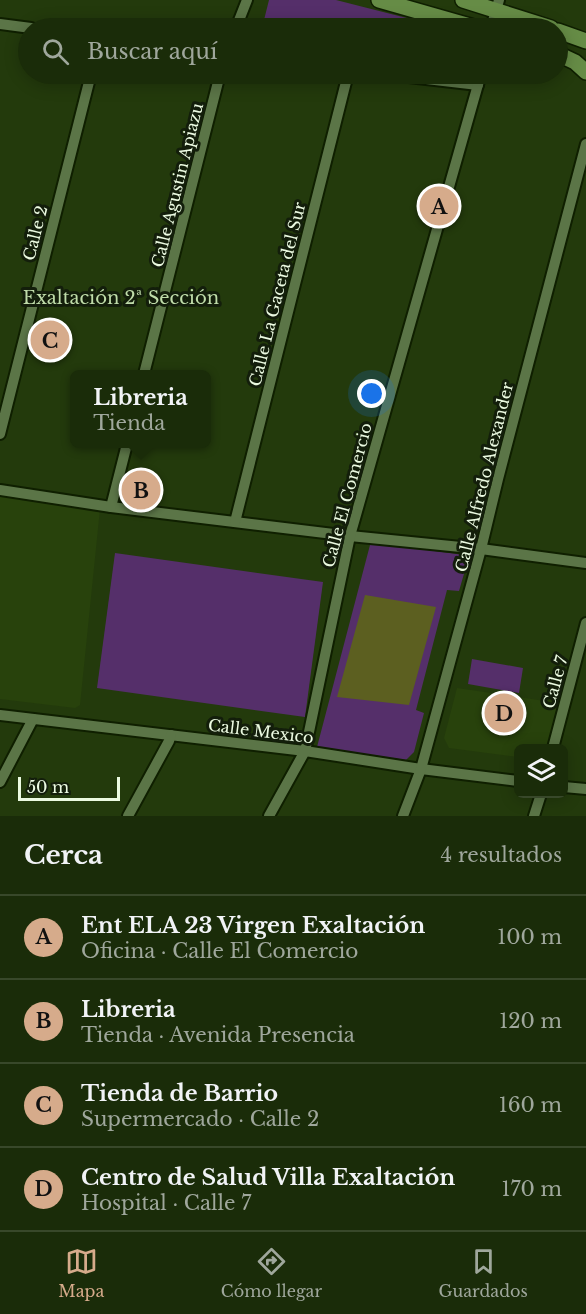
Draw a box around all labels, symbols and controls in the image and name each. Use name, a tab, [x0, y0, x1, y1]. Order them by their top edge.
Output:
search box	[18, 18, 568, 84]
icon: search	[39, 35, 72, 68]
text: Buscar aquí	[87, 38, 218, 65]
street label: Calle Agustin Apiazu	[147, 100, 207, 269]
pin: A	[420, 184, 458, 228]
street label: Calle La Gaceta del Sur	[244, 200, 310, 388]
street label: Calle 2	[19, 204, 51, 262]
district label: Exaltación 2ª Sección	[23, 287, 219, 309]
pin: C	[31, 318, 70, 362]
popup	[70, 370, 211, 448]
your location	[357, 379, 386, 408]
street label: Calle Alfredo Alexander	[451, 380, 517, 574]
text: Libreria	[93, 384, 188, 411]
text: Tienda	[93, 411, 165, 435]
street label: Calle El Comercio	[318, 421, 376, 569]
pin: B	[122, 468, 160, 512]
street label: Calle 7	[538, 652, 572, 711]
pin: D	[484, 690, 524, 736]
street label: Calle Mexico	[207, 715, 315, 747]
map controls	[514, 744, 568, 798]
button: layers	[514, 744, 568, 798]
scale bar	[18, 774, 120, 802]
text: 50 m	[27, 777, 69, 797]
text: Cerca	[24, 839, 103, 871]
text: 4 resultados	[441, 843, 562, 867]
text: Ent ELA 23 Virgen Exaltación	[81, 912, 425, 939]
text: A	[35, 925, 52, 949]
text: 100 m	[497, 925, 562, 949]
text: Oficina · Calle El Comercio	[81, 939, 358, 963]
text: Libreria	[81, 996, 176, 1023]
text: B	[36, 1009, 51, 1033]
text: 120 m	[499, 1009, 562, 1033]
text: Tienda · Avenida Presencia	[81, 1023, 355, 1047]
text: Tienda de Barrio	[81, 1080, 278, 1107]
text: C	[35, 1093, 52, 1117]
text: 160 m	[499, 1093, 562, 1117]
text: Supermercado · Calle 2	[81, 1107, 319, 1131]
text: Centro de Salud Villa Exaltación	[81, 1164, 455, 1191]
text: D	[34, 1177, 53, 1201]
text: 170 m	[502, 1177, 562, 1201]
text: Hospital · Calle 7	[81, 1191, 251, 1215]
tab: Mapa	[58, 1245, 104, 1301]
tab: Cómo llegar	[221, 1245, 322, 1301]
tab: Guardados	[439, 1245, 528, 1301]

